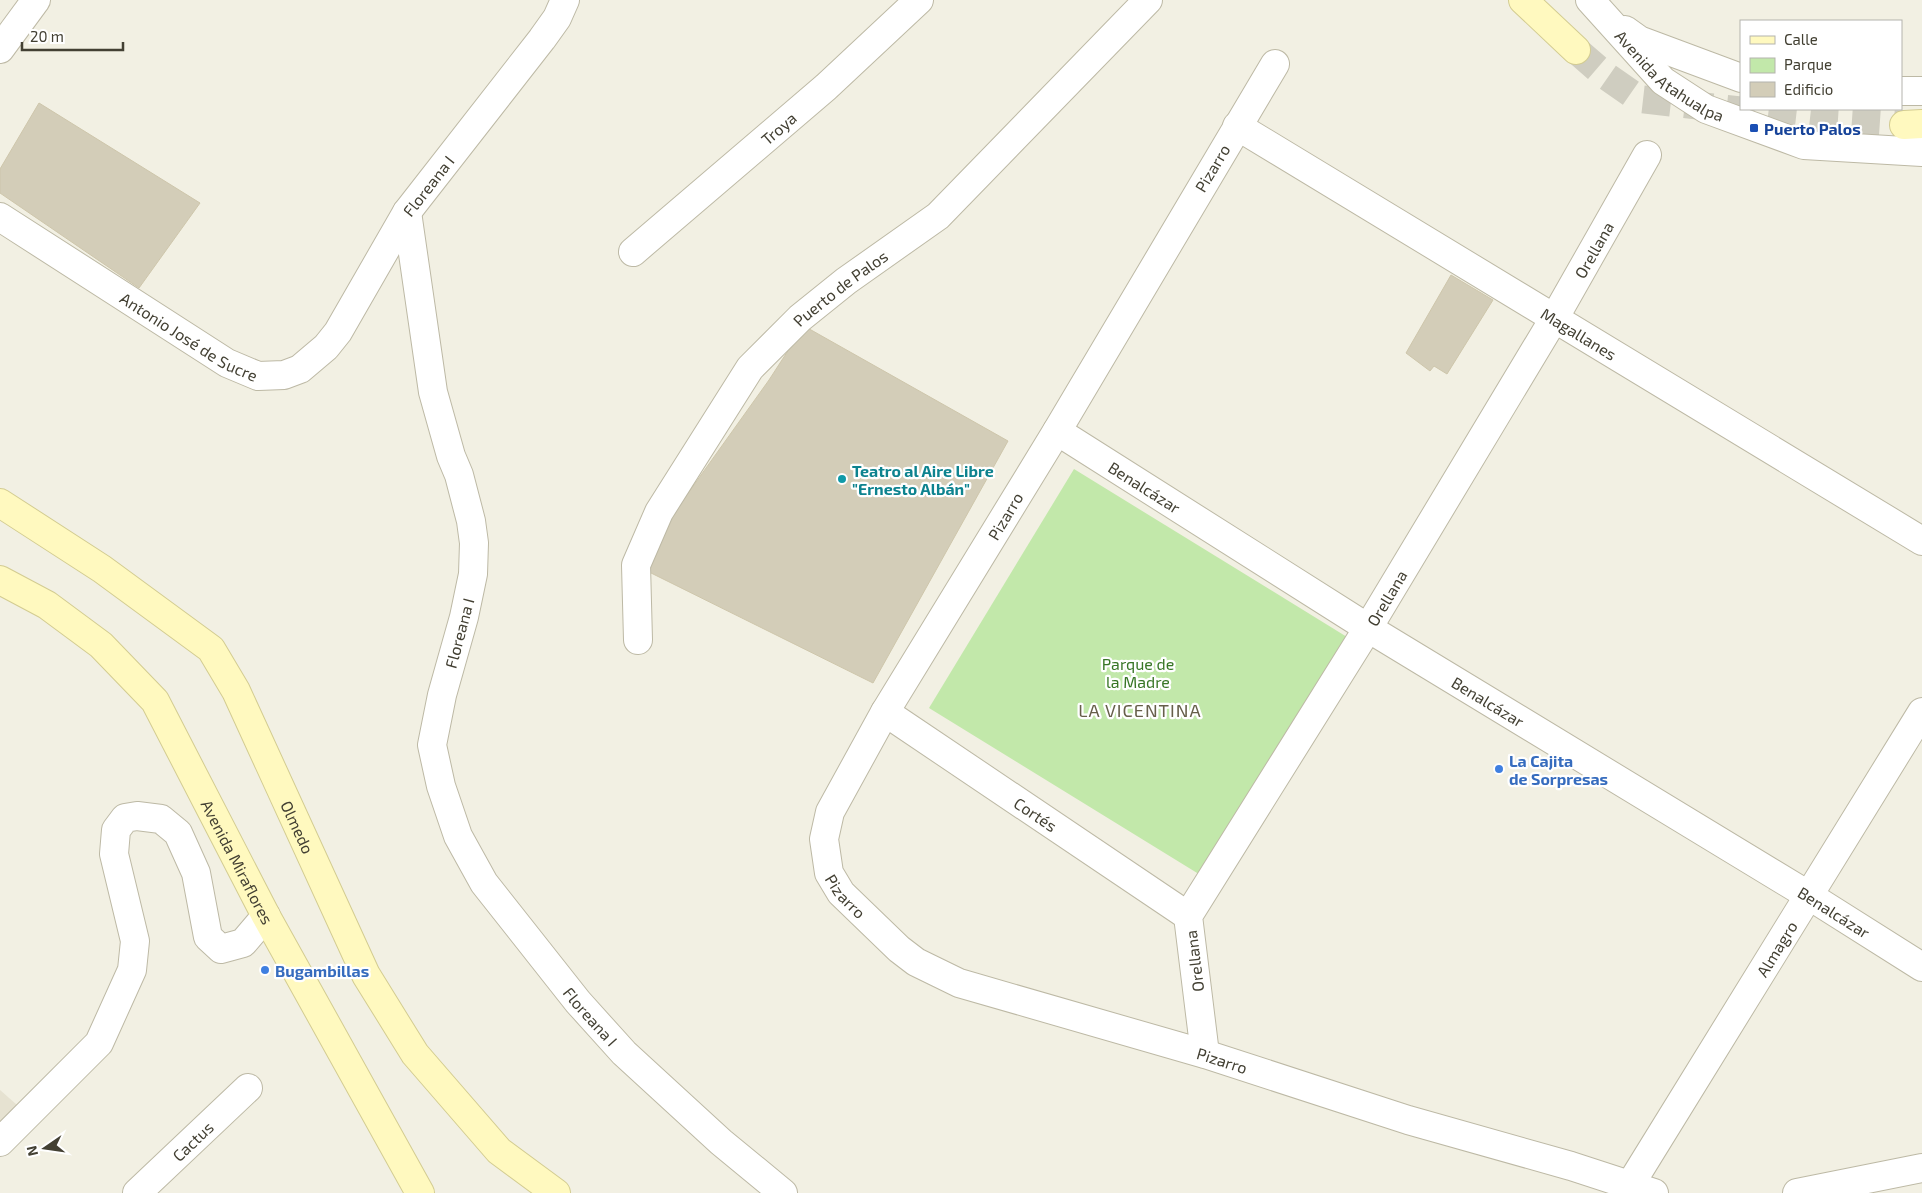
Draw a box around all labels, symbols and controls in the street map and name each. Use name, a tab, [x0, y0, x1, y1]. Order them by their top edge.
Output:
scale bar	[22, 20, 124, 52]
legend	[1740, 20, 1902, 110]
street label: Avenida Atahualpa	[1612, 26, 1727, 124]
text: 20 m	[30, 27, 64, 45]
text: Calle	[1784, 30, 1818, 48]
text: Parque	[1784, 55, 1832, 73]
text: Edificio	[1784, 80, 1833, 98]
street label: Troya	[757, 108, 800, 148]
place label: Puerto Palos	[1764, 119, 1861, 138]
marker: Puerto Palos	[1748, 122, 1760, 134]
street label: Pizarro	[1190, 141, 1234, 195]
street label: Floreana I	[398, 151, 457, 220]
street label: Orellana	[1570, 218, 1617, 281]
street label: Puerto de Palos	[788, 246, 891, 330]
street label: Antonio José de Sucre	[117, 288, 261, 384]
street label: Magallanes	[1538, 303, 1620, 363]
street label: Benalcázar	[1105, 457, 1185, 517]
place label: Teatro al Aire Libre "Ernesto Albán"	[852, 461, 994, 498]
marker: Teatro al Aire Libre "Ernesto Albán"	[836, 473, 848, 485]
street label: Pizarro	[983, 489, 1027, 543]
street label: Orellana	[1362, 566, 1410, 629]
street label: Floreana I	[441, 596, 477, 670]
park label: Parque de la Madre	[1102, 654, 1174, 691]
street label: Benalcázar	[1449, 672, 1529, 731]
district label: LA VICENTINA	[1078, 699, 1202, 721]
place label: La Cajita de Sorpresas	[1509, 751, 1608, 788]
marker: La Cajita de Sorpresas	[1493, 763, 1505, 775]
street label: Cortés	[1011, 793, 1061, 835]
street label: Avenida Miraflores	[198, 796, 278, 927]
street label: Olmedo	[278, 797, 319, 856]
street label: Pizarro	[822, 870, 870, 922]
street label: Benalcázar	[1795, 882, 1874, 942]
street label: Almagro	[1752, 917, 1800, 980]
street label: Orellana	[1181, 929, 1207, 993]
place label: Bugambillas	[275, 961, 369, 980]
marker: Bugambillas	[259, 964, 271, 976]
street label: Floreana I	[560, 983, 622, 1049]
street label: Pizarro	[1195, 1043, 1250, 1077]
street label: Cactus	[168, 1117, 217, 1165]
north arrow	[20, 1123, 70, 1173]
text: N	[22, 1144, 41, 1158]

